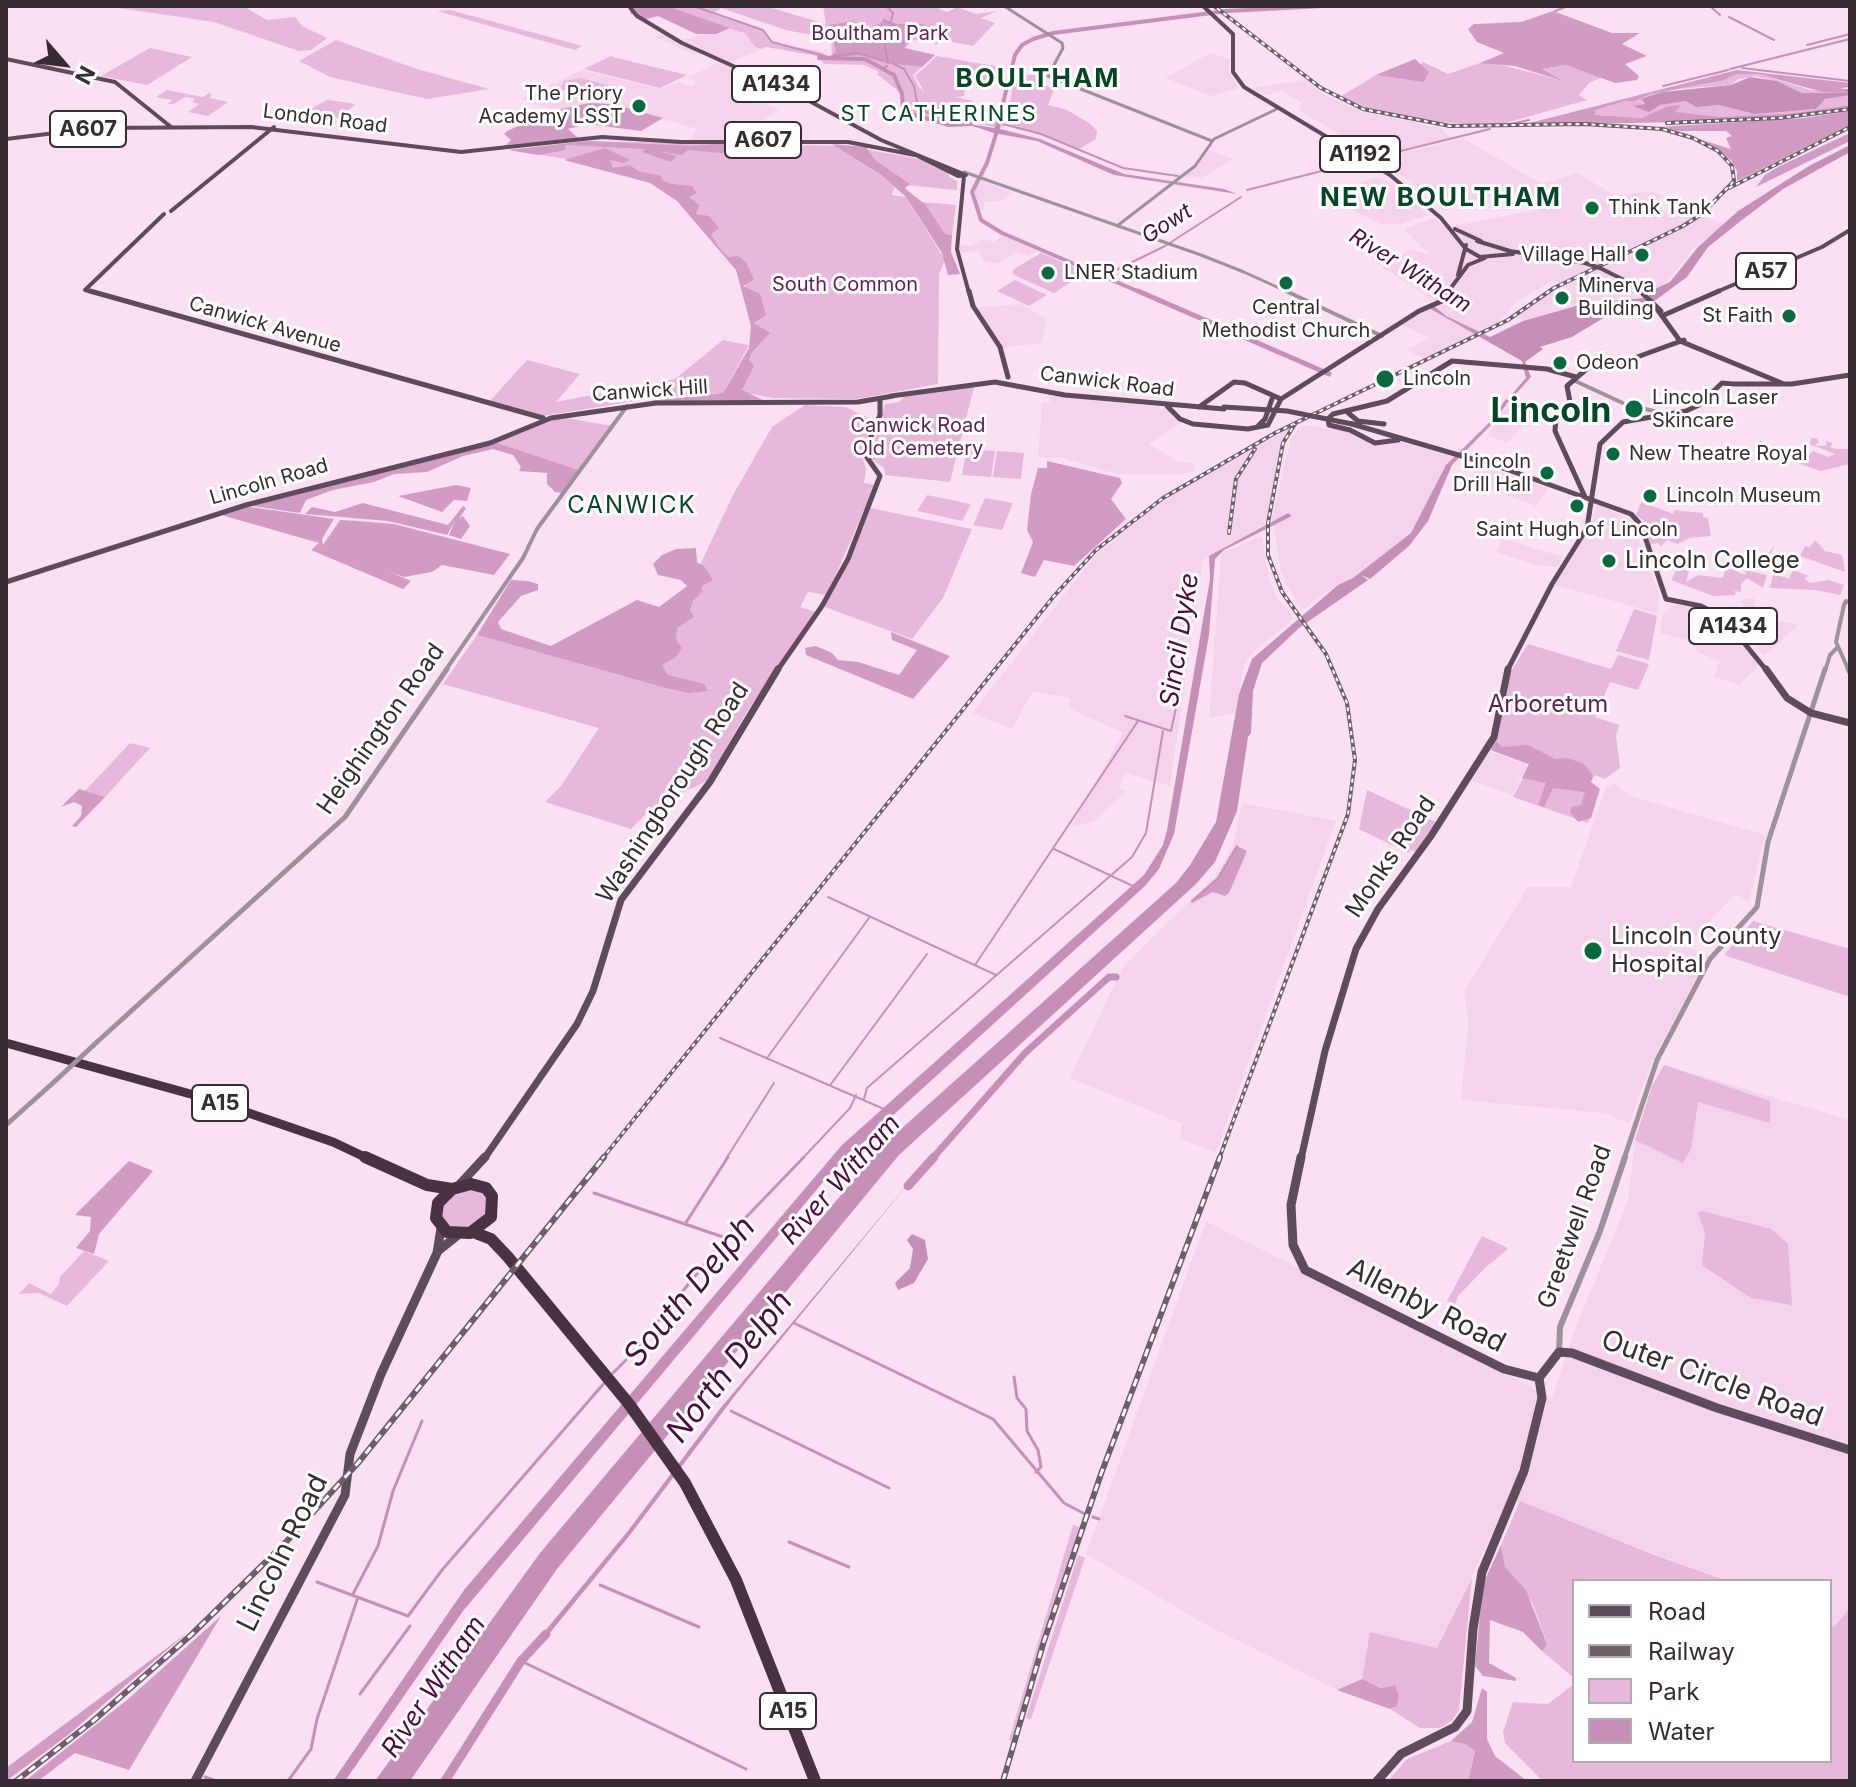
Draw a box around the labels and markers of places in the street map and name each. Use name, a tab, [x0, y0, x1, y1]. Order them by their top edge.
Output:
place label: The Priory Academy LSST	[478, 82, 623, 129]
marker: The Priory Academy LSST	[630, 97, 648, 115]
place label: Think Tank	[1608, 196, 1711, 220]
marker: Think Tank	[1583, 199, 1601, 217]
place label: Village Hall	[1521, 243, 1626, 267]
marker: Village Hall	[1633, 246, 1651, 264]
place label: LNER Stadium	[1064, 261, 1198, 285]
marker: LNER Stadium	[1039, 264, 1057, 282]
marker: Central Methodist Church	[1277, 274, 1295, 292]
place label: Minerva Building	[1578, 274, 1655, 321]
marker: Minerva Building	[1553, 289, 1571, 307]
place label: Central Methodist Church	[1202, 296, 1370, 343]
place label: St Faith	[1702, 304, 1773, 328]
marker: St Faith	[1780, 307, 1798, 325]
place label: Odeon	[1576, 351, 1639, 375]
marker: Odeon	[1551, 354, 1569, 372]
place label: Lincoln	[1403, 367, 1471, 391]
marker: Lincoln	[1374, 368, 1396, 390]
place label: Lincoln Laser Skincare	[1652, 386, 1778, 433]
marker: Lincoln Laser Skincare	[1623, 398, 1645, 420]
place label: New Theatre Royal	[1629, 442, 1808, 466]
marker: New Theatre Royal	[1604, 445, 1622, 463]
place label: Lincoln Drill Hall	[1453, 450, 1531, 497]
marker: Lincoln Drill Hall	[1538, 464, 1556, 482]
place label: Lincoln Museum	[1666, 484, 1821, 508]
marker: Lincoln Museum	[1641, 487, 1659, 505]
marker: Saint Hugh of Lincoln	[1568, 497, 1586, 515]
place label: Saint Hugh of Lincoln	[1476, 518, 1678, 542]
place label: Lincoln College	[1625, 547, 1800, 575]
marker: Lincoln College	[1600, 552, 1618, 570]
place label: Lincoln County Hospital	[1611, 923, 1782, 979]
marker: Lincoln County Hospital	[1582, 940, 1604, 962]

